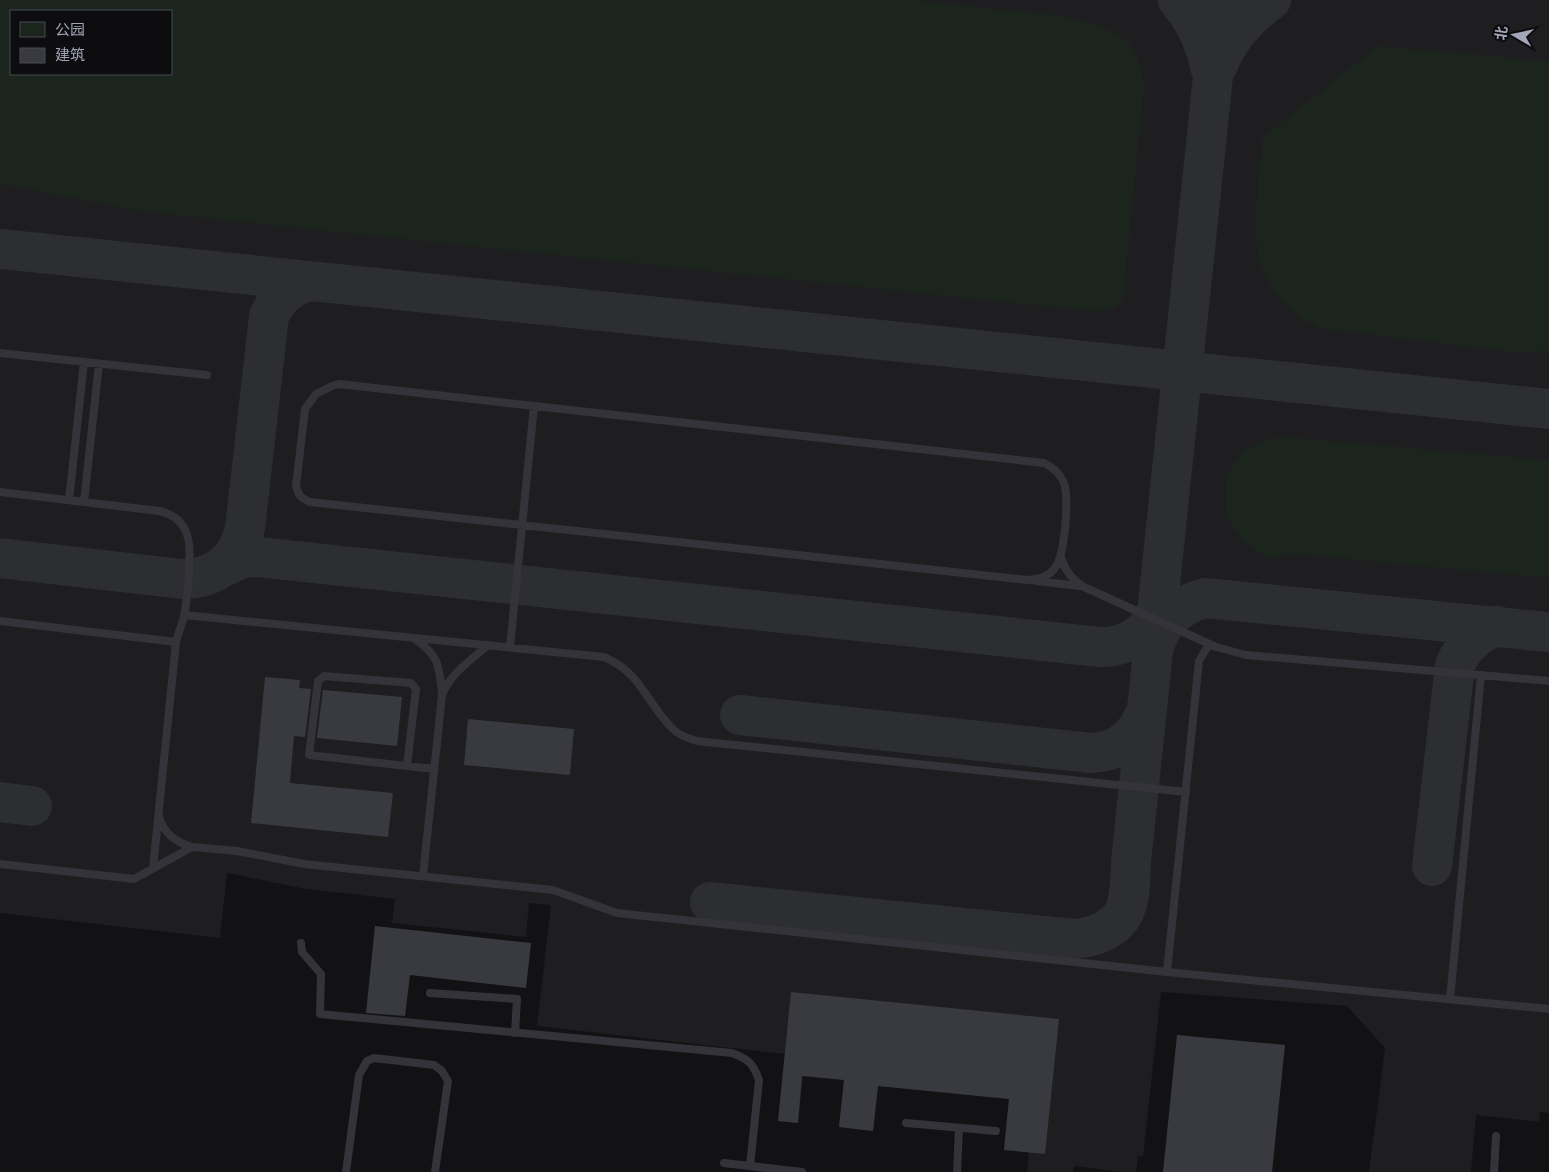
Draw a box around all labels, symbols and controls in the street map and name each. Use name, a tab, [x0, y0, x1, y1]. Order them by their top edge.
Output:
legend	[10, 10, 172, 75]
north arrow	[1489, 10, 1539, 60]
text: 公园	[55, 20, 85, 38]
text: 北	[1491, 25, 1510, 41]
text: 建筑	[55, 45, 85, 63]

